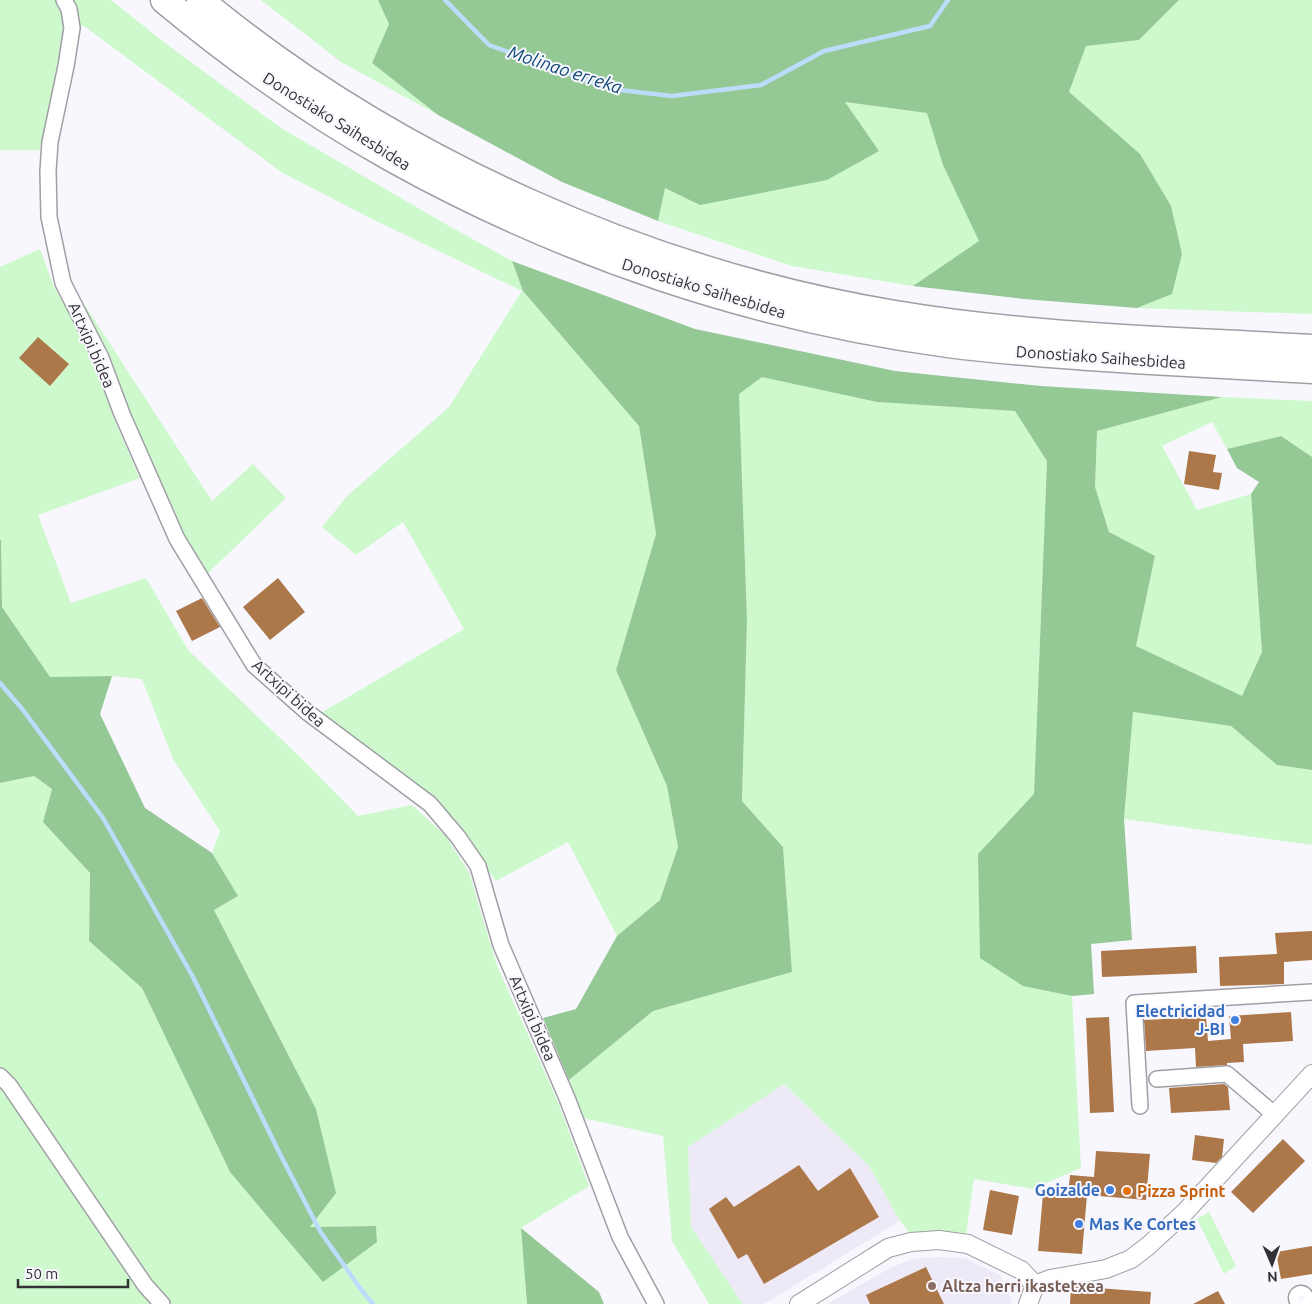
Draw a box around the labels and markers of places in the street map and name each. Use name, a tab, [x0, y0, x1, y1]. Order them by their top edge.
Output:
place label: Electricidad J-BI	[1135, 1002, 1225, 1038]
marker: Electricidad J-BI	[1229, 1014, 1241, 1026]
place label: Goizalde	[1035, 1181, 1100, 1199]
place label: Pizza Sprint	[1137, 1182, 1226, 1200]
marker: Goizalde	[1104, 1184, 1116, 1196]
marker: Pizza Sprint	[1121, 1185, 1133, 1197]
place label: Mas Ke Cortes	[1089, 1215, 1196, 1233]
marker: Mas Ke Cortes	[1073, 1218, 1085, 1230]
place label: Altza herri ikastetxea	[942, 1277, 1104, 1295]
marker: Altza herri ikastetxea	[926, 1280, 938, 1292]

